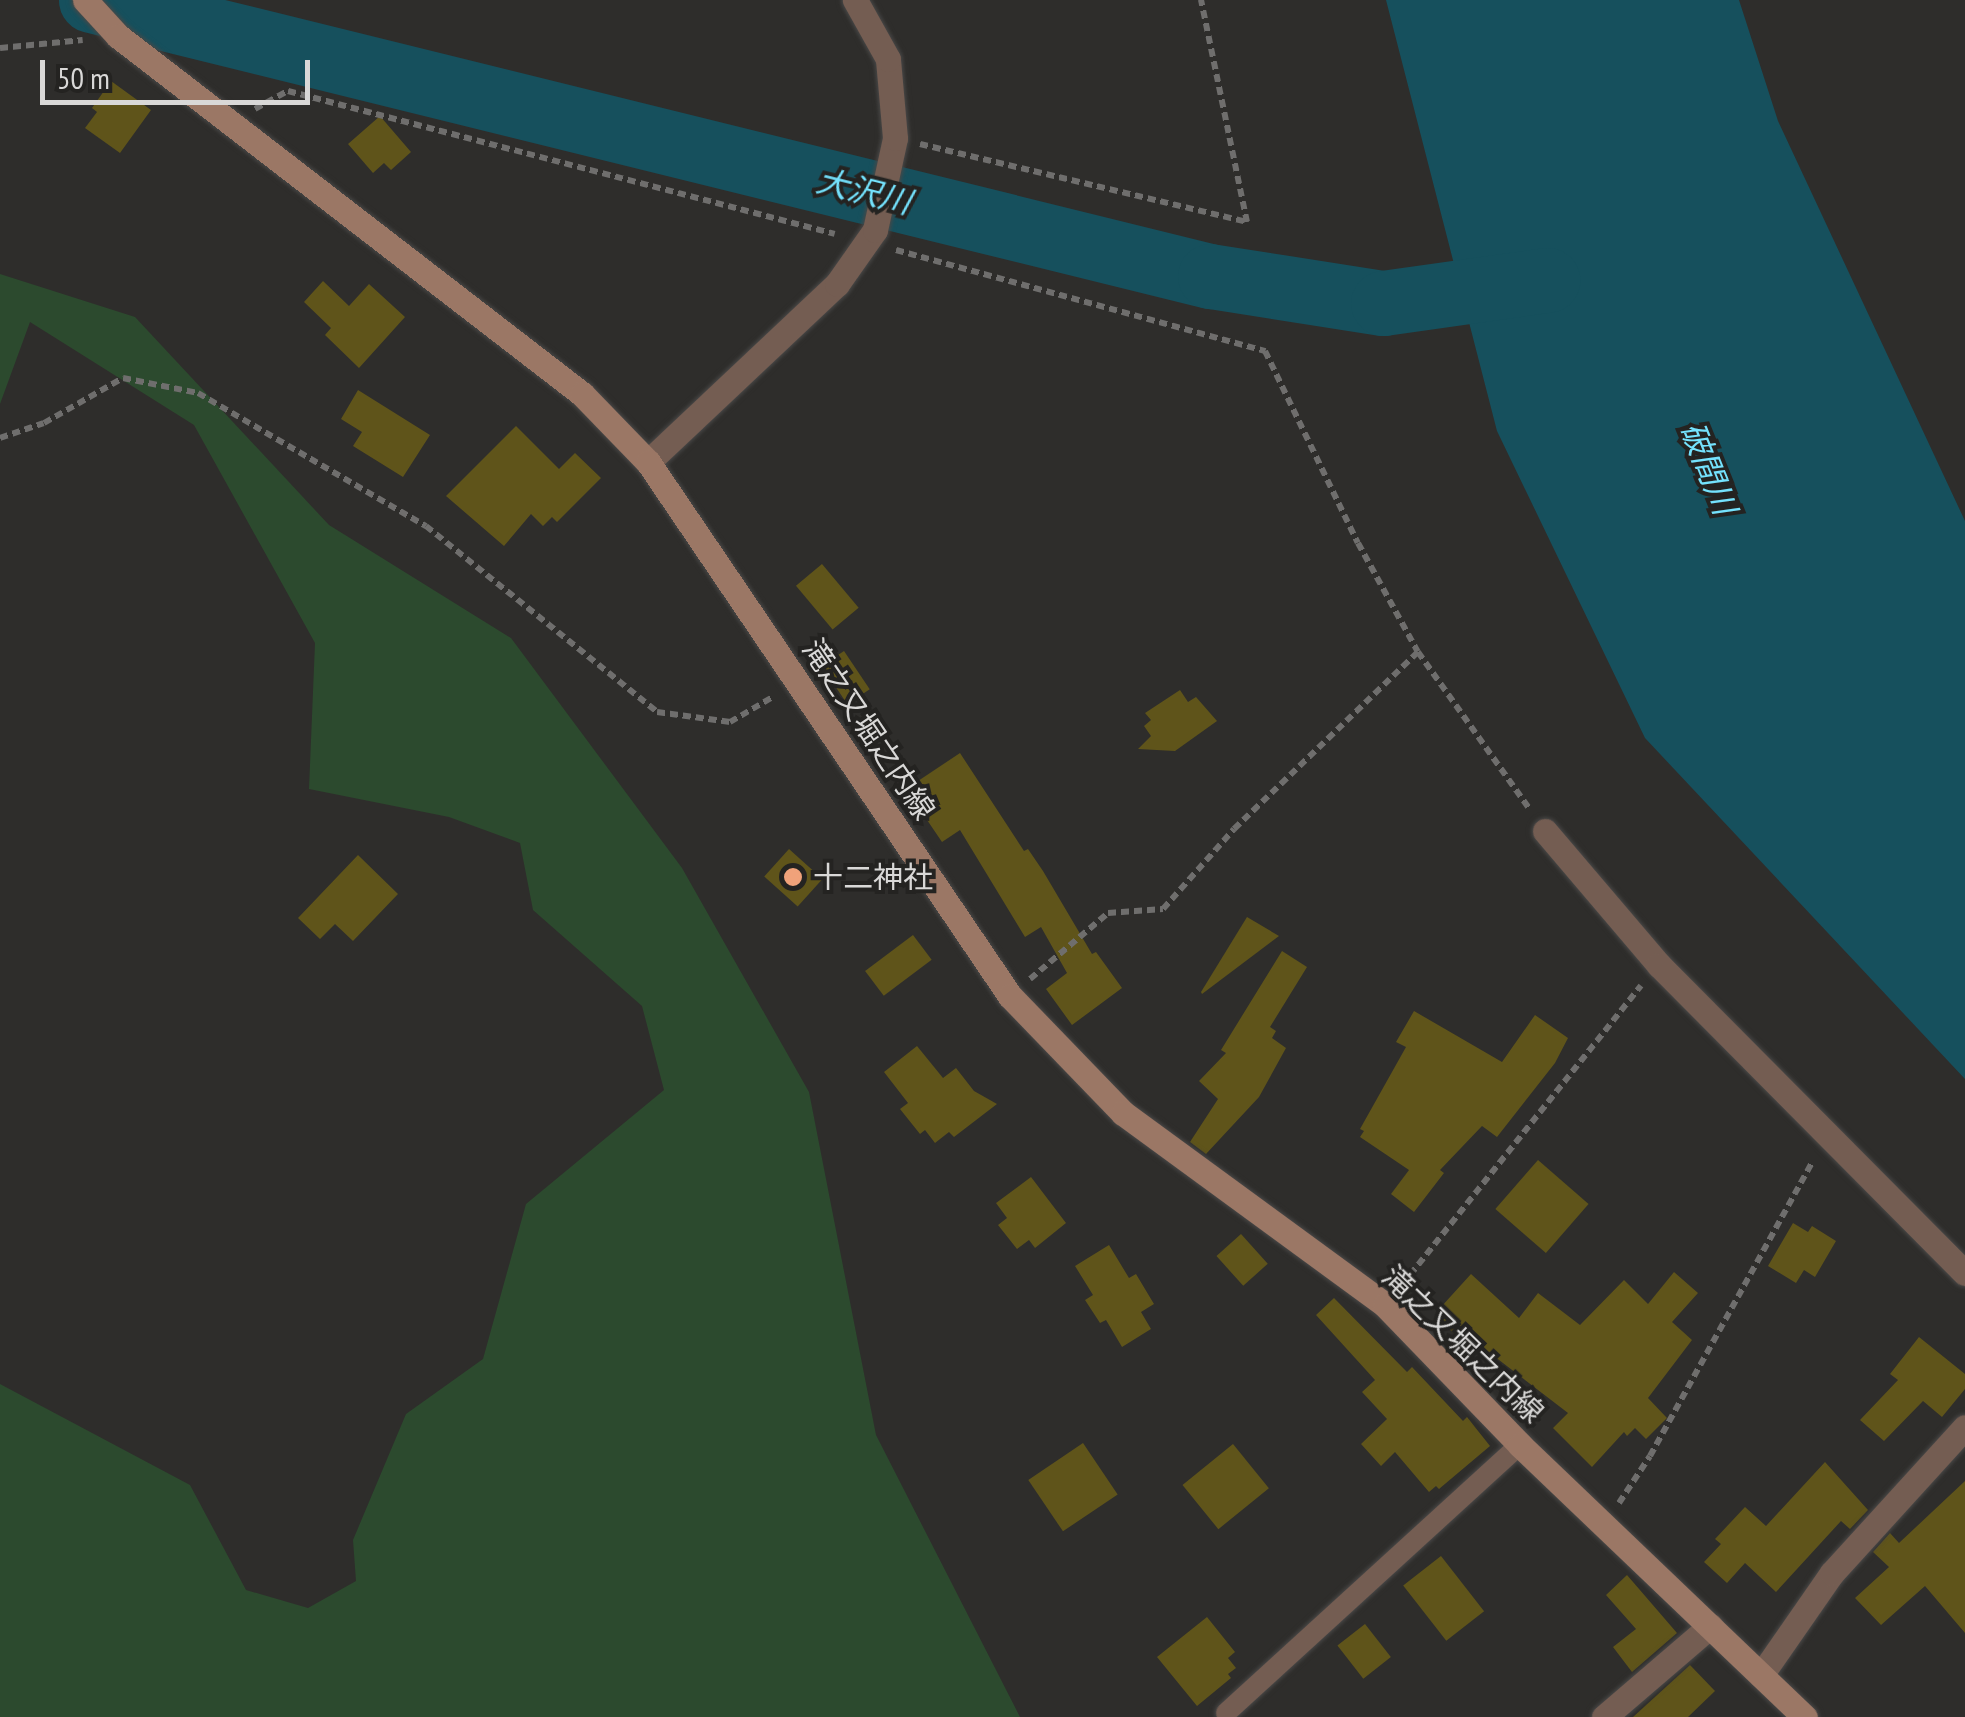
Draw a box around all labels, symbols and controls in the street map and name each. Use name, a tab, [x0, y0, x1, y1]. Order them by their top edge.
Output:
scale bar	[45, 40, 315, 102]
text: 50 m	[57, 58, 110, 97]
water label: 大沢川	[813, 161, 915, 221]
water label: 破間川	[1673, 416, 1745, 520]
street label: 滝之又堀之内線	[795, 632, 943, 826]
place label: 十二神社	[813, 859, 933, 895]
marker: 十二神社	[782, 866, 804, 888]
street label: 滝之又堀之内線	[1375, 1258, 1551, 1430]

